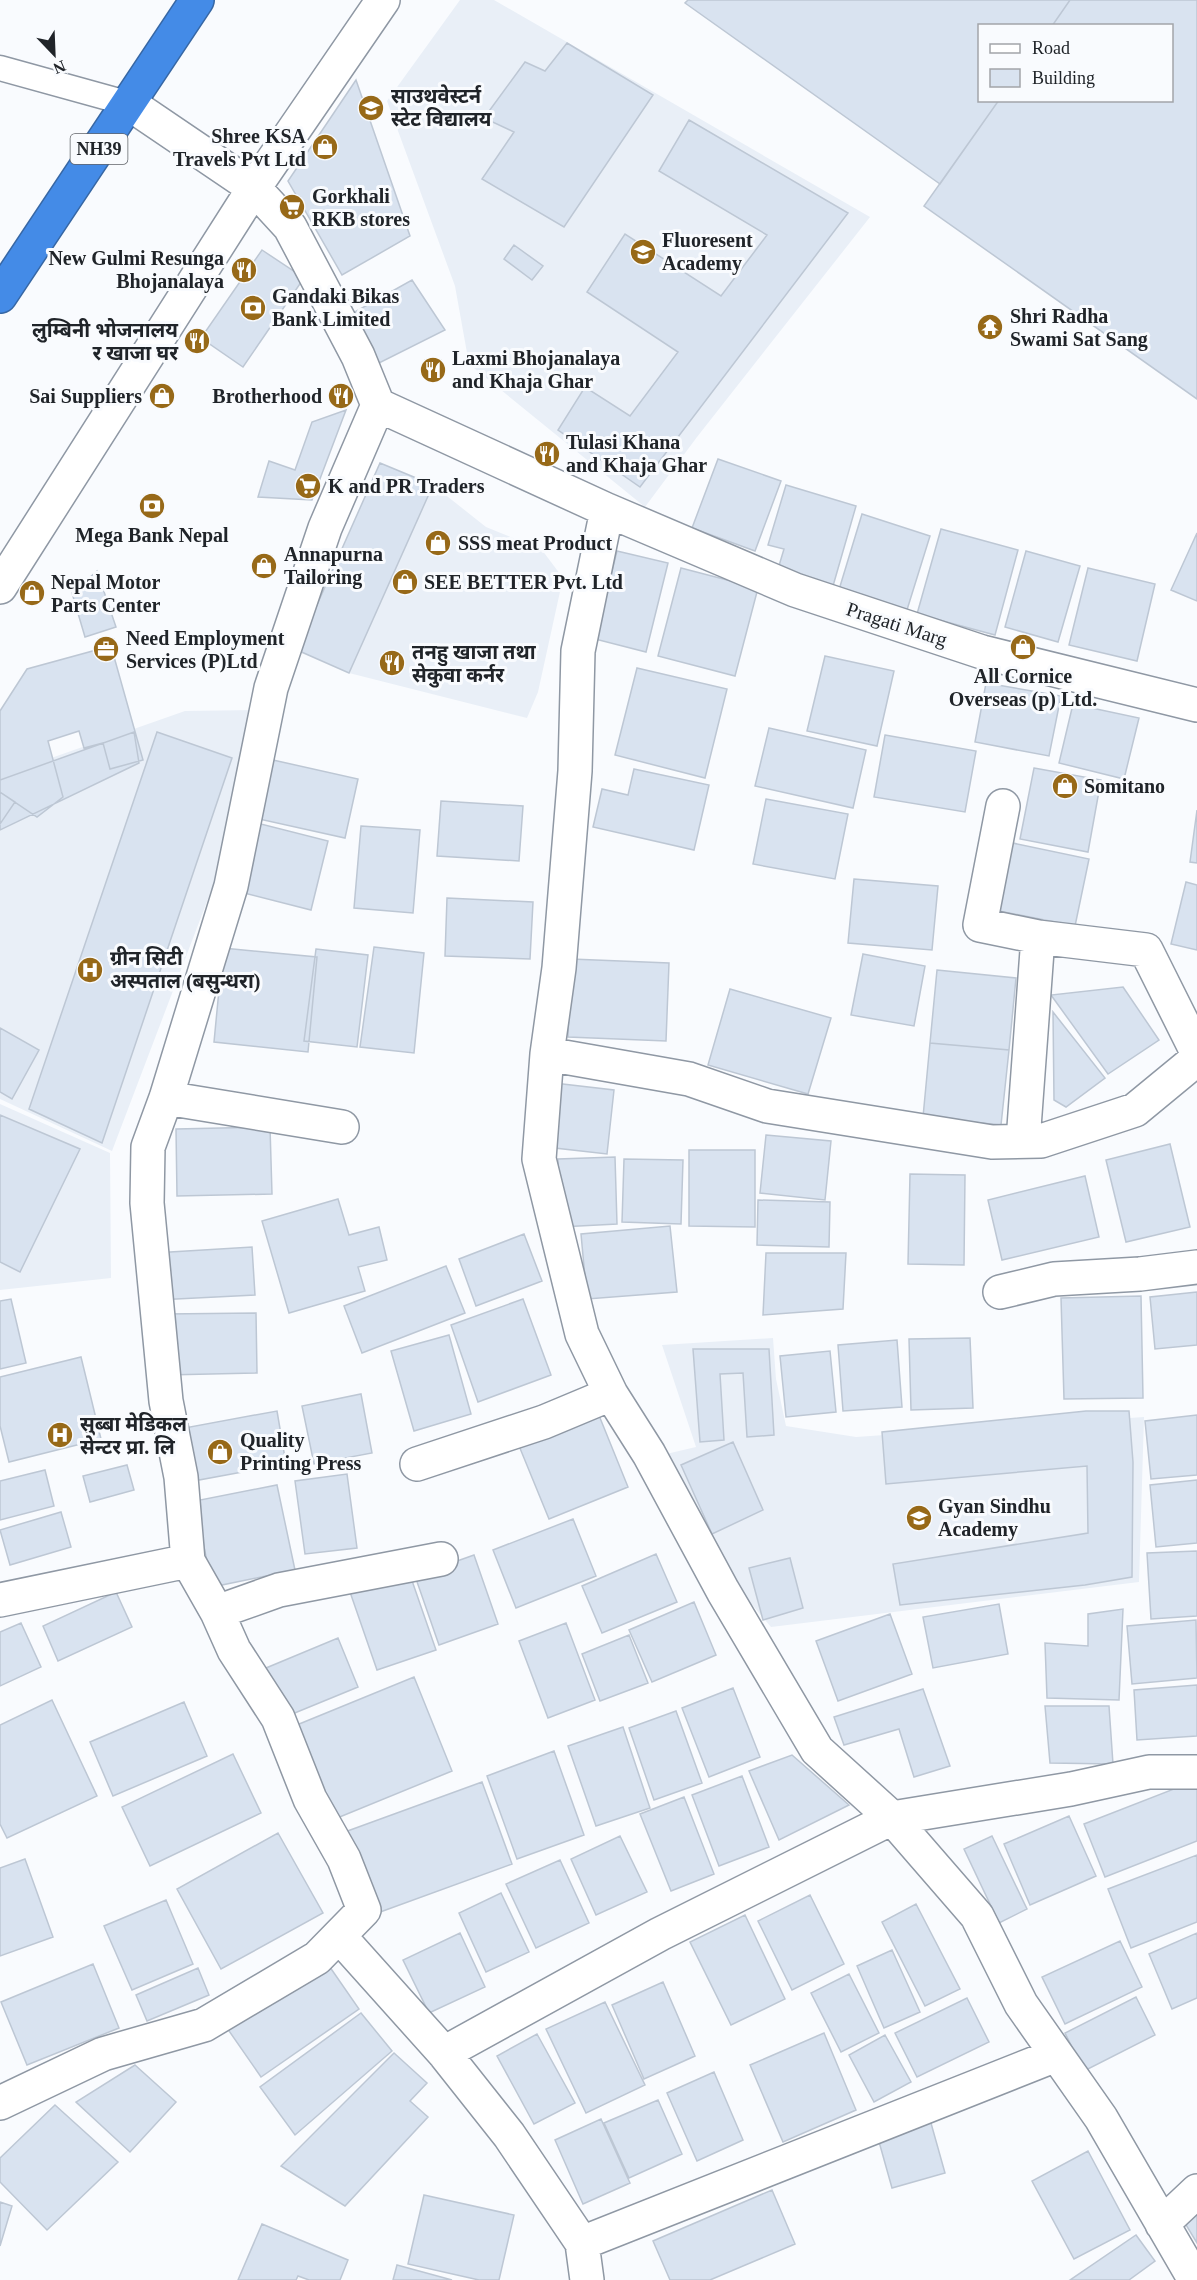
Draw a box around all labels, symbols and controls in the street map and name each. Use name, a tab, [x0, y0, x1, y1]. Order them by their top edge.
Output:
north arrow	[24, 24, 84, 84]
legend	[978, 24, 1173, 102]
text: Road	[1032, 38, 1070, 58]
text: N	[51, 57, 68, 78]
text: Building	[1032, 68, 1095, 88]
place label: साउथवेस्टर्न स्टेट विद्यालय	[391, 84, 492, 130]
school or university icon: साउथवेस्टर्न स्टेट विद्यालय	[356, 93, 386, 123]
place label: Shree KSA Travels Pvt Ltd	[173, 125, 307, 170]
shop icon: Shree KSA Travels Pvt Ltd	[310, 132, 340, 162]
road number: NH39	[70, 134, 128, 164]
place label: Gorkhali RKB stores	[312, 185, 410, 230]
supermarket icon: Gorkhali RKB stores	[277, 192, 307, 222]
place label: Fluoresent Academy	[662, 229, 753, 275]
school or university icon: Fluoresent Academy	[628, 237, 658, 267]
place label: New Gulmi Resunga Bhojanalaya	[48, 247, 224, 293]
restaurant icon: New Gulmi Resunga Bhojanalaya	[229, 255, 259, 285]
place label: Gandaki Bikas Bank Limited	[272, 285, 400, 330]
bank icon: Gandaki Bikas Bank Limited	[238, 293, 268, 323]
place label: Shri Radha Swami Sat Sang	[1010, 305, 1148, 351]
temple icon: Shri Radha Swami Sat Sang	[975, 312, 1005, 342]
place label: लुम्बिनी भोजनालय र खाजा घर	[32, 318, 179, 364]
restaurant icon: लुम्बिनी भोजनालय र खाजा घर	[182, 326, 212, 356]
place label: Laxmi Bhojanalaya and Khaja Ghar	[452, 347, 620, 393]
restaurant icon: Laxmi Bhojanalaya and Khaja Ghar	[418, 355, 448, 385]
shop icon: Sai Suppliers	[147, 381, 177, 411]
restaurant icon: Brotherhood	[326, 381, 356, 411]
place label: Sai Suppliers	[29, 385, 142, 408]
place label: Brotherhood	[212, 385, 322, 407]
place label: Tulasi Khana and Khaja Ghar	[566, 431, 707, 477]
restaurant icon: Tulasi Khana and Khaja Ghar	[532, 439, 562, 469]
supermarket icon: K and PR Traders	[293, 471, 323, 501]
place label: K and PR Traders	[328, 475, 485, 497]
bank icon: Mega Bank Nepal	[137, 491, 167, 521]
place label: Mega Bank Nepal	[75, 524, 229, 547]
shop icon: SSS meat Product	[423, 528, 453, 558]
place label: SSS meat Product	[458, 532, 612, 554]
place label: Annapurna Tailoring	[284, 543, 383, 589]
shop icon: Annapurna Tailoring	[249, 551, 279, 581]
shop icon: SEE BETTER Pvt. Ltd	[390, 567, 420, 597]
place label: Nepal Motor Parts Center	[51, 571, 161, 616]
place label: SEE BETTER Pvt. Ltd	[424, 571, 623, 593]
shop icon: Nepal Motor Parts Center	[17, 578, 47, 608]
street label: Pragati Marg	[844, 597, 950, 652]
place label: Need Employment Services (P)Ltd	[126, 627, 285, 673]
shop icon: All Cornice Overseas (p) Ltd.	[1008, 632, 1038, 662]
office icon: Need Employment Services (P)Ltd	[91, 634, 121, 664]
place label: तनहु खाजा तथा सेकुवा कर्नर	[412, 641, 537, 688]
restaurant icon: तनहु खाजा तथा सेकुवा कर्नर	[377, 648, 407, 678]
place label: All Cornice Overseas (p) Ltd.	[949, 665, 1097, 711]
shop icon: Somitano	[1050, 771, 1080, 801]
place label: Somitano	[1084, 775, 1165, 797]
place label: ग्रीन सिटी अस्पताल (बसुन्धरा)	[110, 946, 260, 994]
hospital icon: ग्रीन सिटी अस्पताल (बसुन्धरा)	[75, 955, 105, 985]
place label: सुब्बा मेडिकल सेन्टर प्रा. लि	[80, 1412, 188, 1458]
hospital icon: सुब्बा मेडिकल सेन्टर प्रा. लि	[45, 1420, 75, 1450]
place label: Quality Printing Press	[240, 1429, 362, 1475]
shop icon: Quality Printing Press	[205, 1437, 235, 1467]
place label: Gyan Sindhu Academy	[938, 1495, 1051, 1541]
school or university icon: Gyan Sindhu Academy	[904, 1503, 934, 1533]

